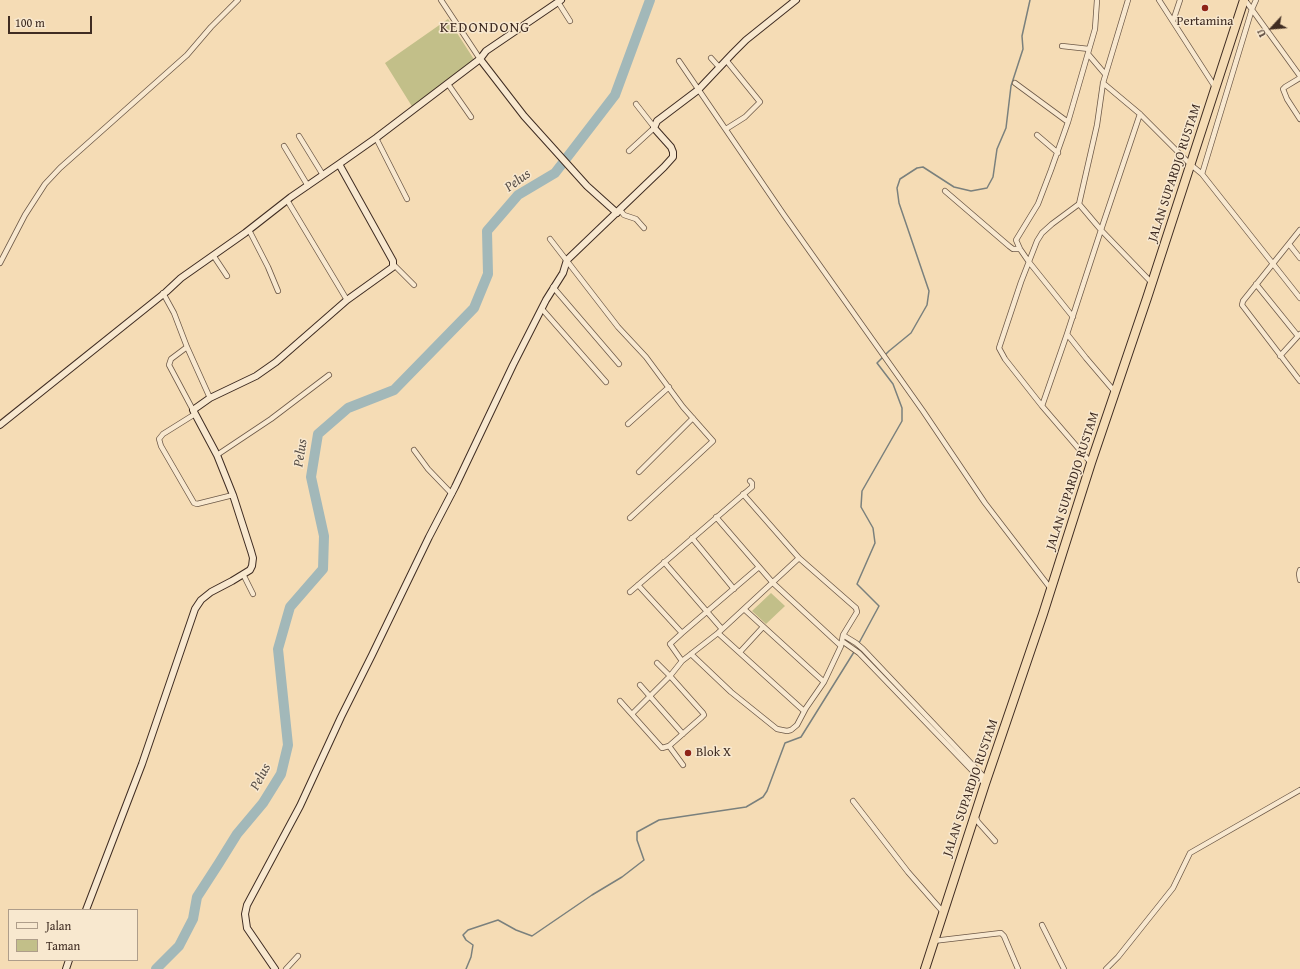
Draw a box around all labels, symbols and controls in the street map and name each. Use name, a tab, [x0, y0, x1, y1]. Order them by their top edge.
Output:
marker: Pertamina	[1200, 3, 1210, 13]
scale bar	[10, 8, 94, 34]
north arrow	[1252, 8, 1292, 48]
text: 100 m	[15, 14, 45, 31]
place label: Pertamina	[1177, 14, 1233, 30]
district label: KEDONDONG	[440, 19, 530, 37]
text: U	[1252, 26, 1270, 40]
street label: JALAN SUPARDJO RUSTAM	[1145, 102, 1205, 244]
water label: Pelus	[502, 166, 534, 196]
street label: JALAN SUPARDJO RUSTAM	[1043, 410, 1103, 552]
water label: Pelus	[291, 438, 311, 468]
street label: JALAN SUPARDJO RUSTAM	[940, 717, 1002, 859]
place label: Blok X	[696, 745, 731, 761]
marker: Blok X	[683, 748, 693, 758]
water label: Pelus	[247, 761, 275, 793]
legend	[8, 909, 138, 961]
text: Jalan	[46, 917, 71, 934]
text: Taman	[46, 937, 80, 954]

